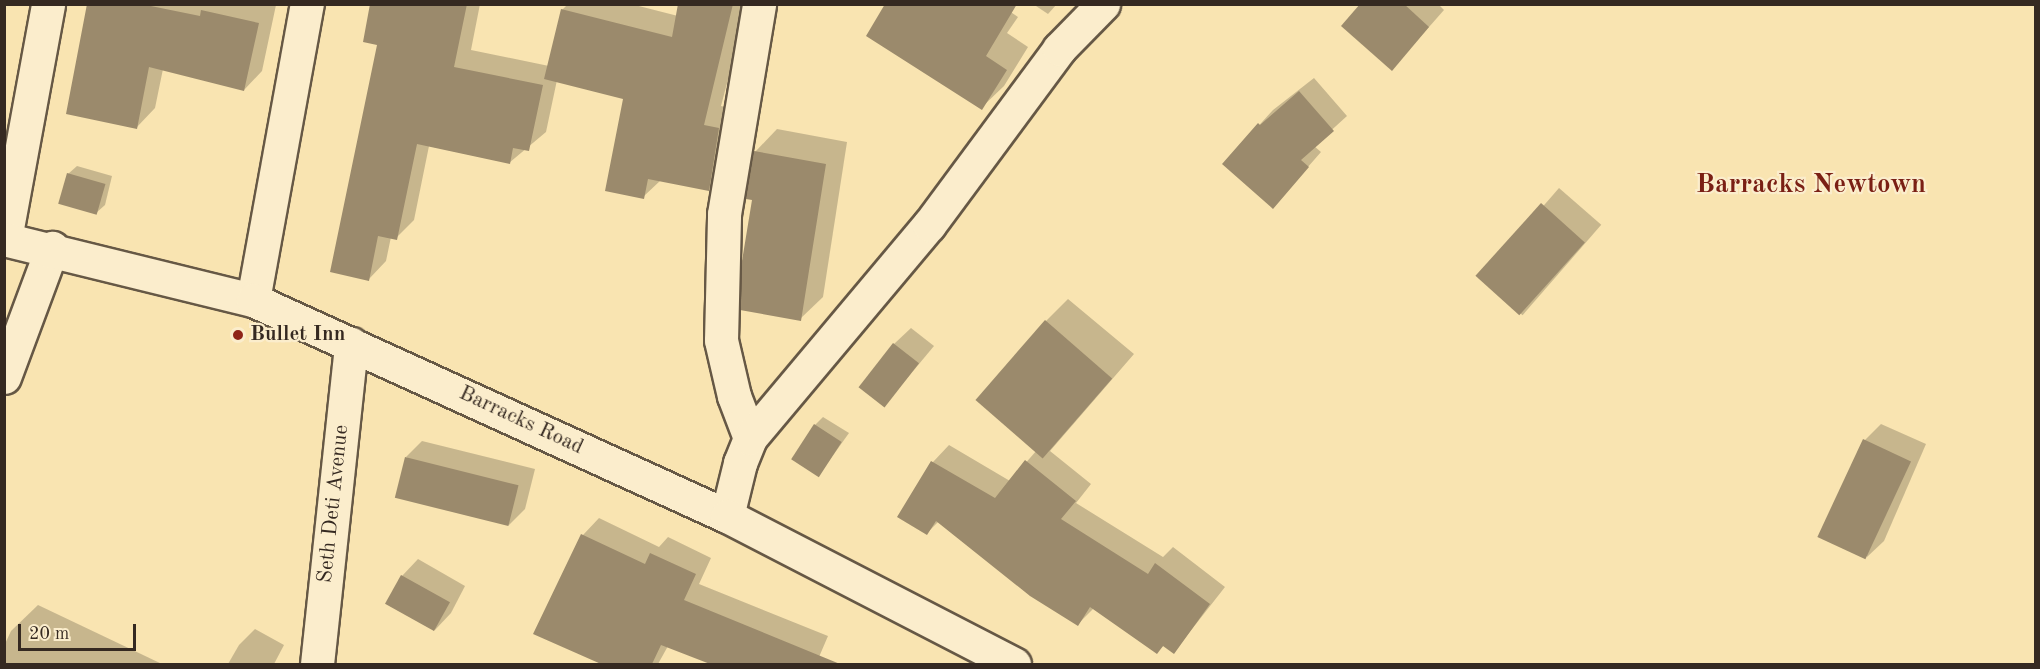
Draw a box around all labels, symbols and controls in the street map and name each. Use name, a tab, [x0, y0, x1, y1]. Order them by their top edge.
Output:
district label: Barracks Newtown	[1696, 169, 1926, 201]
place label: Bullet Inn	[250, 322, 345, 348]
marker: Bullet Inn	[231, 328, 245, 342]
street label: Barracks Road	[455, 381, 587, 461]
street label: Seth Deti Avenue	[313, 424, 355, 584]
scale bar	[21, 612, 140, 650]
text: 20 m	[29, 625, 69, 643]

